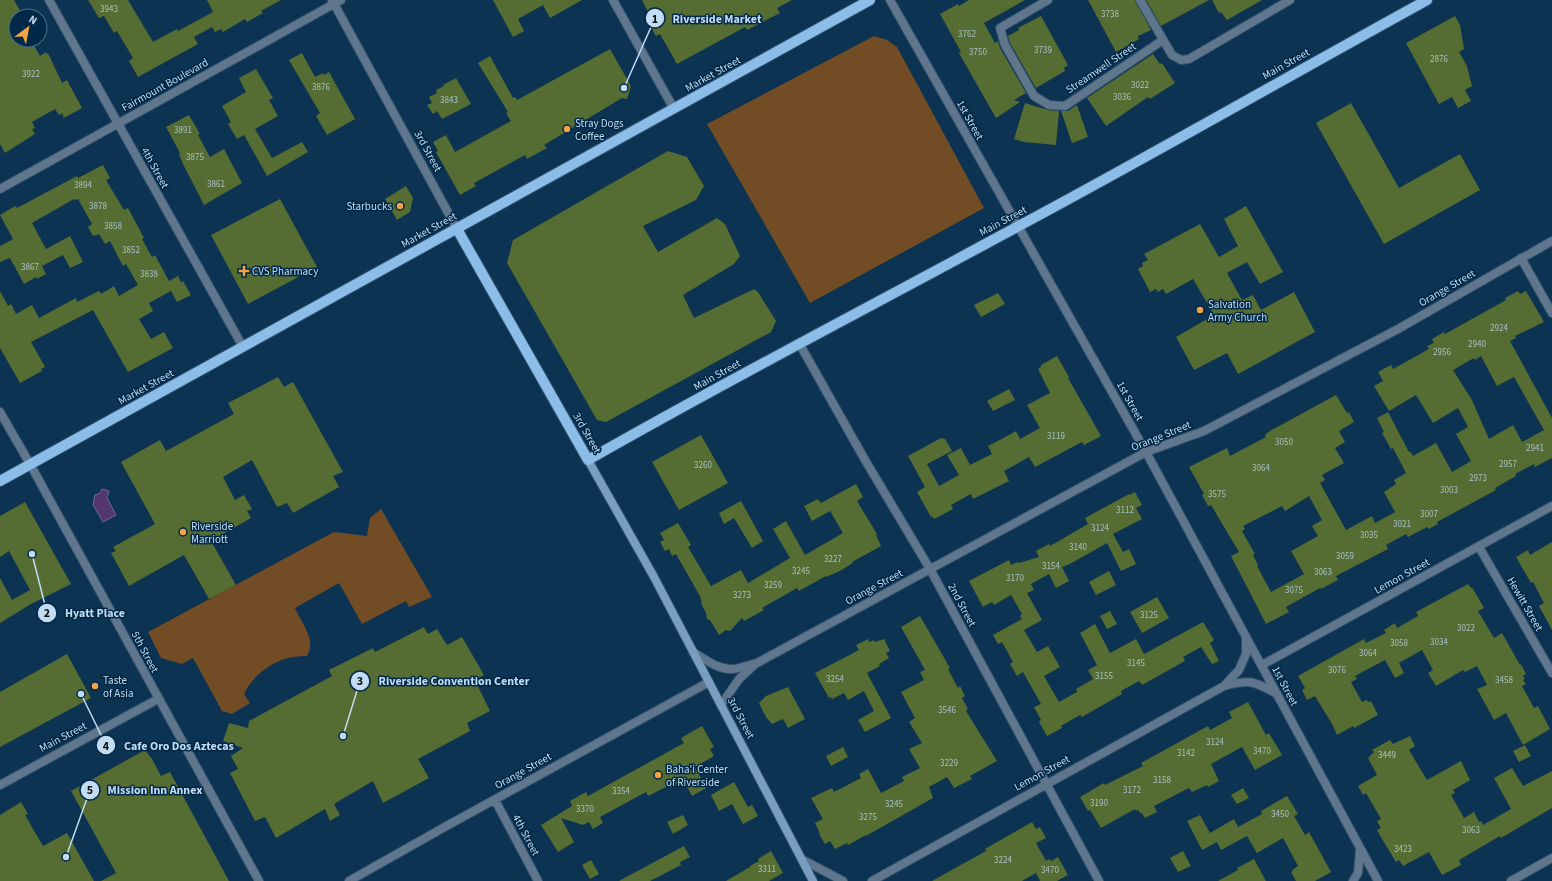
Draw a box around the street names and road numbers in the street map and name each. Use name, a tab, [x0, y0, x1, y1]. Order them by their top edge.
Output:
street label: Streamwell Street	[1063, 39, 1139, 97]
street label: Main Street	[1260, 45, 1313, 83]
street label: Market Street	[682, 52, 744, 95]
street label: Fairmount Boulevard	[119, 55, 211, 115]
street label: 1st Street	[953, 97, 987, 143]
street label: 3rd Street	[411, 128, 446, 175]
street label: 4th Street	[138, 145, 173, 192]
street label: Main Street	[977, 202, 1030, 240]
street label: Market Street	[398, 208, 460, 251]
street label: Orange Street	[1416, 266, 1478, 310]
street label: Main Street	[691, 356, 744, 394]
street label: Market Street	[115, 365, 177, 408]
street label: 1st Street	[1113, 378, 1147, 424]
street label: 3rd Street	[569, 410, 605, 456]
street label: Orange Street	[1129, 417, 1193, 455]
street label: Lemon Street	[1371, 554, 1433, 597]
street label: Orange Street	[843, 565, 906, 608]
street label: Hewitt Street	[1503, 574, 1547, 634]
street label: 2nd Street	[944, 581, 980, 630]
street label: 5th Street	[128, 629, 162, 676]
street label: 1st Street	[1268, 663, 1302, 709]
street label: 3rd Street	[724, 695, 758, 742]
street label: Main Street	[37, 718, 90, 756]
street label: Orange Street	[492, 749, 554, 793]
street label: Lemon Street	[1011, 751, 1073, 794]
street label: 4th Street	[509, 812, 543, 859]

